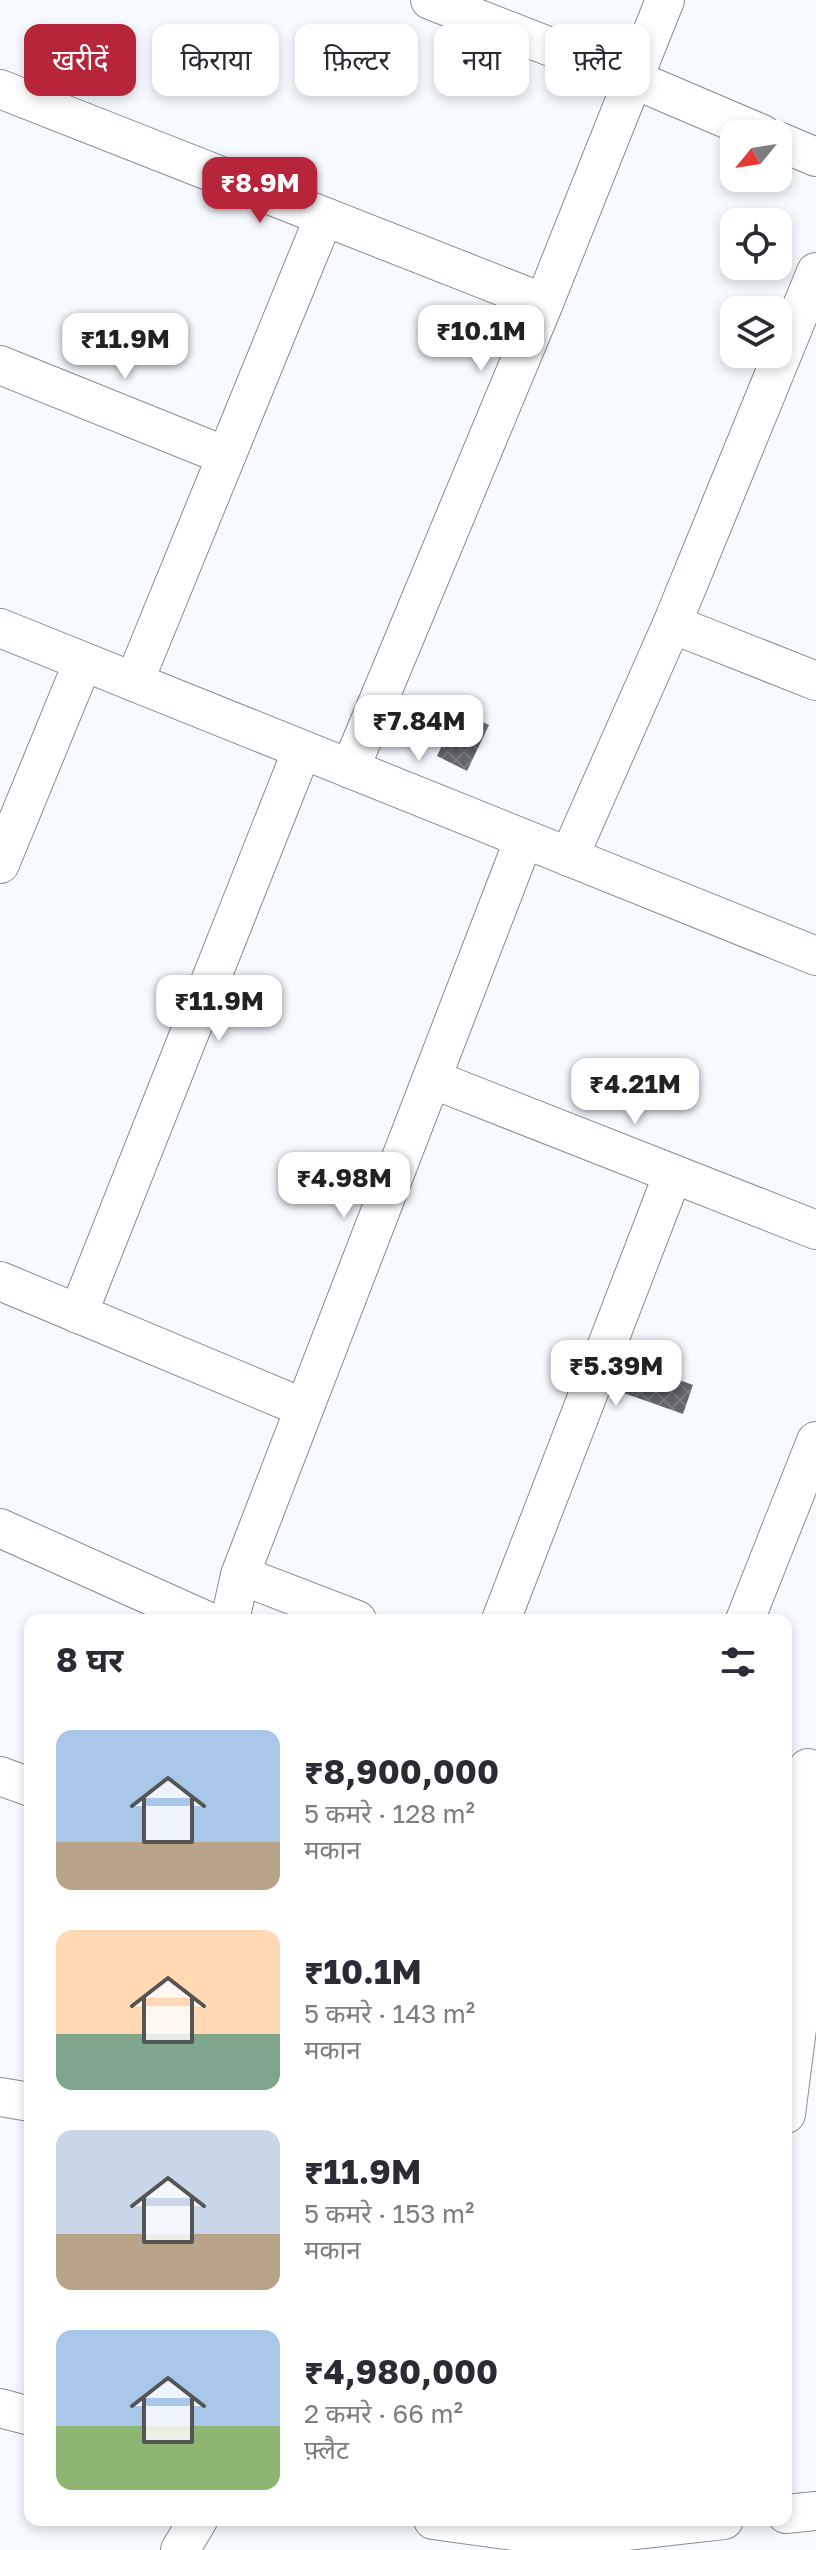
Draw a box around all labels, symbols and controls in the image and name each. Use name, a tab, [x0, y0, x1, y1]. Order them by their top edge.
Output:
chip: खरीदें	[24, 24, 136, 96]
chip: किराया	[152, 24, 279, 96]
chip: फ़िल्टर	[295, 24, 418, 96]
chip: नया	[434, 24, 529, 96]
chip: फ़्लैट	[545, 24, 650, 96]
north arrow	[720, 120, 792, 192]
map controls	[720, 120, 792, 368]
pin: ₹8.9M	[204, 157, 316, 225]
text: ₹8.9M	[220, 167, 300, 198]
button: locate	[720, 208, 792, 280]
button: layers	[720, 296, 792, 368]
pin: ₹10.1M	[416, 305, 546, 373]
pin: ₹11.9M	[60, 313, 190, 381]
text: ₹10.1M	[436, 315, 526, 346]
text: ₹11.9M	[80, 323, 170, 354]
pin: ₹7.84M	[354, 695, 484, 763]
text: ₹7.84M	[372, 705, 466, 736]
pin: ₹11.9M	[154, 975, 284, 1043]
text: ₹11.9M	[174, 985, 264, 1016]
pin: ₹4.21M	[570, 1058, 700, 1126]
text: ₹4.21M	[589, 1068, 681, 1099]
pin: ₹4.98M	[279, 1152, 409, 1220]
text: ₹4.98M	[296, 1162, 392, 1193]
pin: ₹5.39M	[551, 1340, 681, 1408]
text: ₹5.39M	[569, 1350, 663, 1381]
text: 8 घर	[56, 1639, 123, 1679]
icon: filters	[716, 1640, 760, 1684]
text: ₹8,900,000	[304, 1751, 499, 1791]
icon: home	[120, 1762, 216, 1858]
text: 5 कमरे · 128 m²	[304, 1798, 475, 1829]
text: मकान	[304, 1834, 361, 1865]
text: ₹10.1M	[304, 1951, 422, 1991]
icon: home	[120, 1962, 216, 2058]
text: 5 कमरे · 143 m²	[304, 1998, 475, 2029]
text: मकान	[304, 2034, 361, 2065]
text: ₹11.9M	[304, 2151, 421, 2191]
icon: home	[120, 2162, 216, 2258]
text: 5 कमरे · 153 m²	[304, 2198, 474, 2229]
text: मकान	[304, 2234, 361, 2265]
text: ₹4,980,000	[304, 2351, 498, 2391]
icon: home	[120, 2362, 216, 2458]
text: 2 कमरे · 66 m²	[304, 2398, 463, 2429]
text: फ़्लैट	[304, 2434, 349, 2465]

